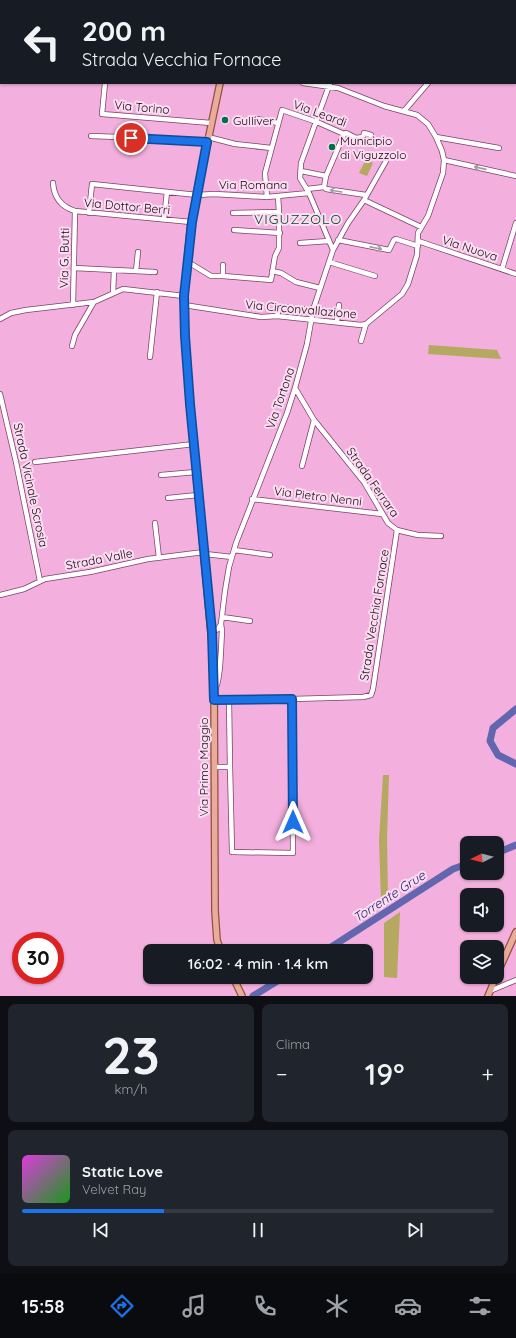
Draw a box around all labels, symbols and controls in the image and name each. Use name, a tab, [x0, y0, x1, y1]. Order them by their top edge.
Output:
text: 200 m	[82, 13, 166, 48]
icon: left	[16, 16, 68, 68]
text: Strada Vecchia Fornace	[82, 48, 281, 71]
street label: Via Leardi	[291, 96, 349, 130]
street label: Via Torino	[114, 97, 170, 117]
place label: Gulliver	[233, 113, 274, 128]
marker: Gulliver	[220, 115, 230, 125]
pin	[114, 121, 148, 155]
icon: arrive	[120, 127, 142, 149]
place label: Municipio di Viguzzolo	[340, 133, 406, 162]
marker: Municipio di Viguzzolo	[327, 142, 337, 152]
one-way arrow	[474, 163, 487, 171]
street label: Via Romana	[219, 177, 287, 192]
one-way arrow	[330, 187, 343, 195]
street label: Via Dottor Berri	[83, 195, 171, 217]
district label: VIGUZZOLO	[254, 210, 342, 228]
street label: Via G. Butti	[56, 228, 72, 288]
street label: Via Nuova	[440, 232, 500, 264]
one-way arrow	[370, 244, 383, 252]
street label: Via Circonvallazione	[245, 297, 358, 321]
street label: Via Tortona	[262, 365, 298, 431]
street label: Strada Vicinale Scrosia	[10, 421, 52, 549]
street label: Strada Ferrara	[343, 444, 403, 520]
street label: Via Pietro Nenni	[273, 483, 363, 509]
street label: Strada Valle	[64, 545, 134, 573]
street label: Strada Vecchia Fornace	[356, 548, 392, 682]
street label: Via Primo Maggio	[196, 718, 211, 816]
position arrow	[272, 801, 314, 843]
north arrow	[460, 836, 504, 880]
map controls	[460, 836, 504, 984]
water label: Torrente Grue	[350, 866, 429, 925]
button: sound	[460, 888, 504, 932]
speed limit sign: 30	[12, 932, 64, 984]
button: layers	[460, 940, 504, 984]
text: 16:02 · 4 min · 1.4 km	[188, 954, 328, 973]
text: 23	[102, 1022, 160, 1087]
text: Clima	[276, 1036, 310, 1052]
text: 19°	[365, 1055, 404, 1093]
text: −	[276, 1060, 287, 1088]
text: +	[482, 1060, 494, 1088]
text: km/h	[115, 1081, 147, 1097]
text: Static Love	[82, 1162, 163, 1181]
text: Velvet Ray	[82, 1181, 147, 1197]
icon: previous	[90, 1219, 112, 1241]
icon: pause	[247, 1219, 269, 1241]
icon: next	[404, 1219, 426, 1241]
icon: directions	[108, 1292, 136, 1320]
icon: music	[180, 1292, 208, 1320]
icon: phone	[251, 1292, 279, 1320]
icon: climate	[323, 1292, 351, 1320]
icon: car	[394, 1292, 422, 1320]
icon: filters	[466, 1292, 494, 1320]
text: 15:58	[22, 1295, 64, 1318]

